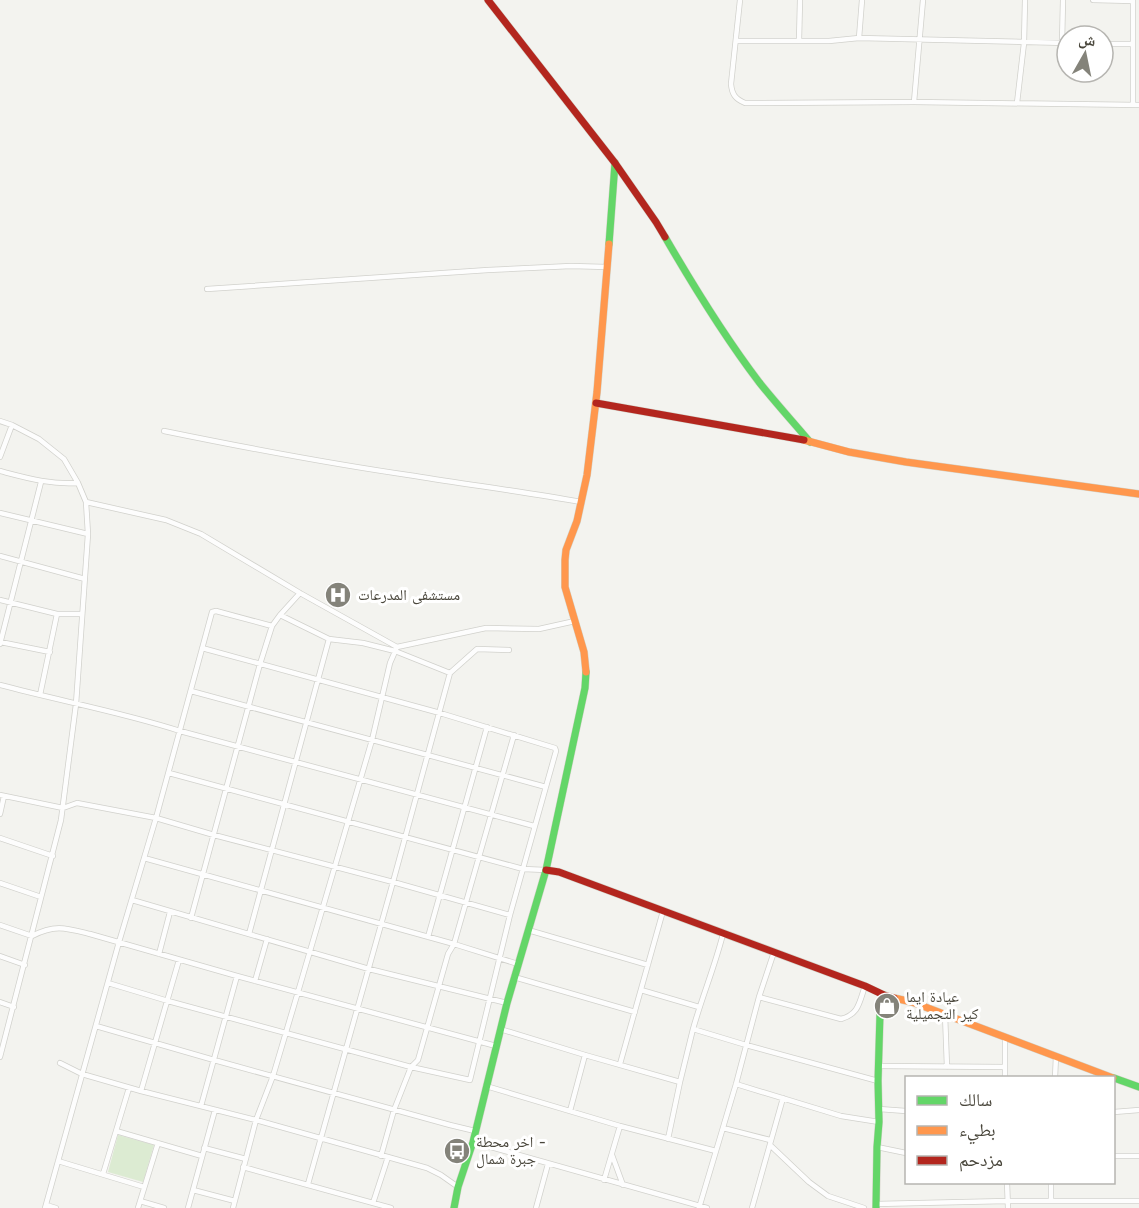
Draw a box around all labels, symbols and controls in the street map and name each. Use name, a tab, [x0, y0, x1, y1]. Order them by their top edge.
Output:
north arrow	[1055, 24, 1115, 84]
text: ش	[1077, 29, 1097, 50]
hospital icon: مستشفى المدرعات	[323, 580, 353, 610]
place label: مستشفى المدرعات	[358, 586, 460, 605]
place label: عيادة ايما كير التجميلية	[906, 988, 978, 1023]
shop icon: عيادة ايما كير التجميلية	[872, 991, 902, 1021]
legend	[905, 1076, 1115, 1184]
text: سالك	[959, 1089, 992, 1110]
text: بطيء	[959, 1119, 996, 1145]
place label: اخر محطة - جبرة شمال	[476, 1133, 546, 1169]
bus stop icon: اخر محطة - جبرة شمال	[442, 1136, 472, 1166]
text: مزدحم	[959, 1149, 1003, 1172]

